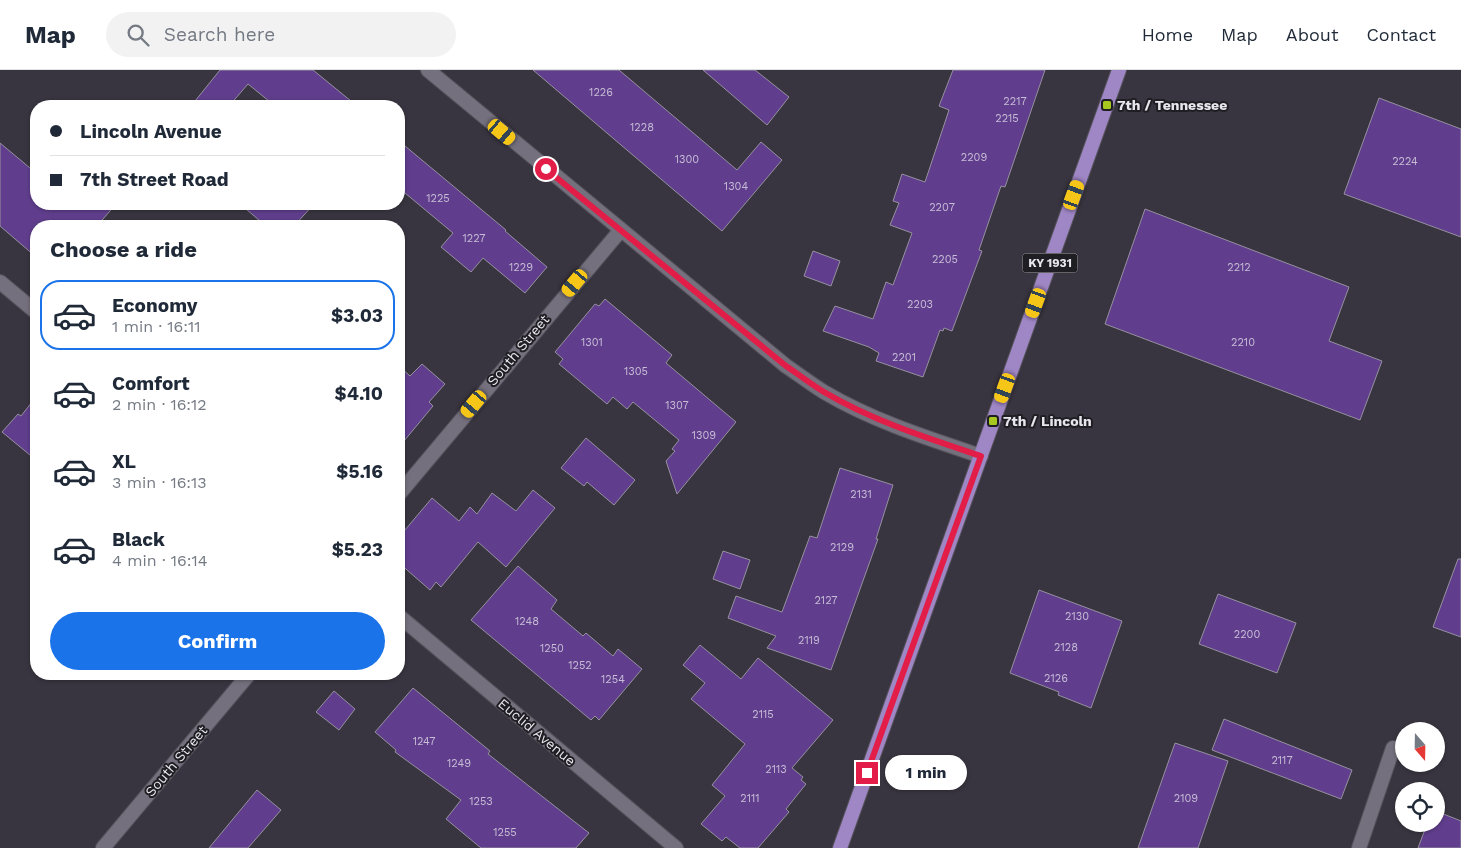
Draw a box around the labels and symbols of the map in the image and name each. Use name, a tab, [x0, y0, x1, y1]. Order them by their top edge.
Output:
house number: 1226	[589, 86, 613, 99]
house number: 2217	[1003, 95, 1027, 108]
place label: 7th / Tennessee	[1117, 97, 1227, 113]
marker: 7th / Tennessee	[1101, 99, 1113, 111]
house number: 2215	[995, 112, 1019, 125]
car	[485, 117, 518, 147]
house number: 1228	[630, 121, 654, 134]
house number: 2209	[961, 151, 987, 164]
house number: 1300	[675, 153, 699, 166]
house number: 2224	[1392, 155, 1418, 168]
route start	[535, 158, 557, 180]
car	[1061, 178, 1086, 212]
house number: 1304	[724, 180, 748, 193]
house number: 1225	[426, 192, 450, 205]
house number: 2207	[929, 201, 955, 214]
house number: 1227	[462, 232, 486, 245]
house number: 2205	[932, 253, 958, 266]
road number: KY 1931	[1022, 254, 1078, 272]
house number: 1229	[509, 261, 533, 274]
house number: 2212	[1227, 261, 1251, 274]
car	[559, 267, 590, 299]
car	[1023, 286, 1048, 320]
house number: 2203	[907, 298, 933, 311]
street label: South Street	[484, 311, 552, 389]
house number: 1301	[581, 336, 603, 349]
house number: 2210	[1231, 336, 1255, 349]
house number: 2201	[892, 351, 916, 364]
house number: 1305	[624, 365, 648, 378]
car	[992, 371, 1017, 405]
car	[458, 388, 489, 420]
house number: 1307	[665, 399, 689, 412]
place label: 7th / Lincoln	[1003, 413, 1092, 429]
marker: 7th / Lincoln	[987, 415, 999, 427]
house number: 1309	[692, 429, 716, 442]
house number: 2131	[850, 488, 872, 501]
house number: 2129	[830, 541, 854, 554]
house number: 2127	[814, 594, 838, 607]
house number: 2130	[1065, 610, 1089, 623]
house number: 1248	[515, 615, 539, 628]
house number: 2200	[1234, 628, 1260, 641]
house number: 2119	[798, 634, 820, 647]
house number: 2128	[1054, 641, 1078, 654]
house number: 1250	[540, 642, 564, 655]
house number: 1252	[568, 659, 592, 672]
house number: 2126	[1044, 672, 1068, 685]
house number: 1254	[601, 673, 625, 686]
street label: Euclid Avenue	[495, 695, 579, 769]
house number: 2115	[752, 708, 774, 721]
street label: South Street	[142, 722, 210, 800]
north arrow	[1395, 722, 1445, 772]
house number: 1247	[413, 735, 435, 748]
house number: 2117	[1271, 754, 1293, 767]
callout: 1 min	[884, 756, 967, 790]
house number: 1249	[447, 757, 471, 770]
route end	[856, 762, 878, 784]
house number: 2113	[765, 763, 787, 776]
house number: 2111	[740, 792, 760, 805]
house number: 2109	[1174, 792, 1198, 805]
house number: 1253	[469, 795, 493, 808]
house number: 1255	[493, 826, 517, 839]

